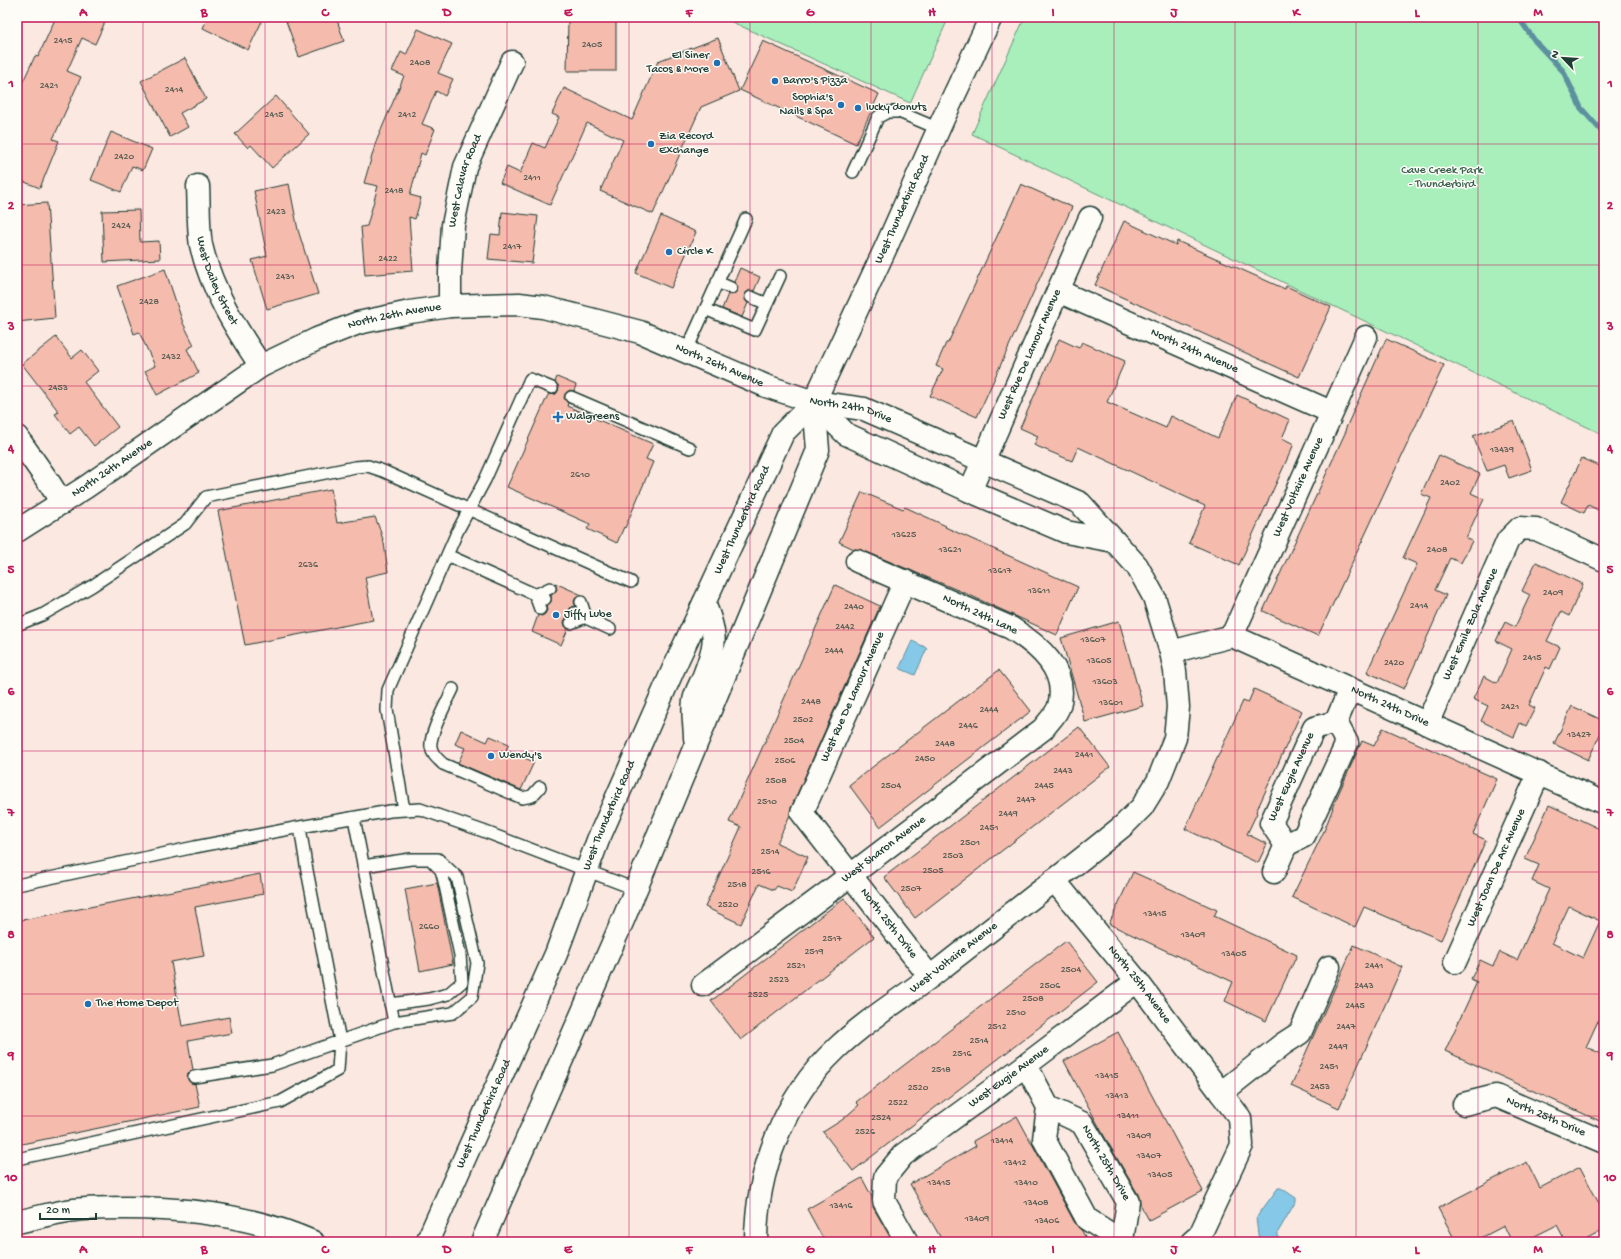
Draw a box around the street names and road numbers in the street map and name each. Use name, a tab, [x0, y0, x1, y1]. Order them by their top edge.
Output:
street label: West Calavar Road	[446, 131, 486, 229]
street label: West Thunderbird Road	[872, 152, 933, 266]
street label: West Dailey Street	[193, 236, 241, 329]
street label: West Rue De Lamour Avenue	[995, 286, 1065, 422]
street label: North 26th Avenue	[346, 300, 443, 333]
street label: North 24th Avenue	[1148, 326, 1241, 377]
street label: North 26th Avenue	[673, 341, 766, 391]
street label: North 24th Drive	[807, 394, 894, 427]
street label: West Voltaire Avenue	[1270, 434, 1327, 539]
street label: North 26th Avenue	[69, 436, 156, 501]
street label: West Thunderbird Road	[711, 463, 774, 577]
street label: West Emile Zola Avenue	[1440, 565, 1502, 683]
street label: North 24th Lane	[940, 591, 1020, 639]
street label: West Rue De Lamour Avenue	[818, 629, 888, 764]
street label: North 24th Drive	[1348, 683, 1432, 731]
street label: West Eugie Avenue	[1266, 730, 1318, 824]
street label: West Thunderbird Road	[580, 758, 639, 872]
street label: West Joan De Arc Avenue	[1465, 806, 1529, 929]
street label: West Sharon Avenue	[839, 813, 930, 886]
street label: North 25th Drive	[857, 886, 920, 962]
street label: West Voltaire Avenue	[907, 919, 1001, 997]
street label: North 25th Avenue	[1104, 943, 1174, 1027]
street label: West Eugie Avenue	[966, 1042, 1053, 1111]
street label: West Thunderbird Road	[454, 1057, 515, 1171]
street label: North 25th Drive	[1504, 1094, 1588, 1141]
street label: North 25th Drive	[1078, 1123, 1133, 1204]

